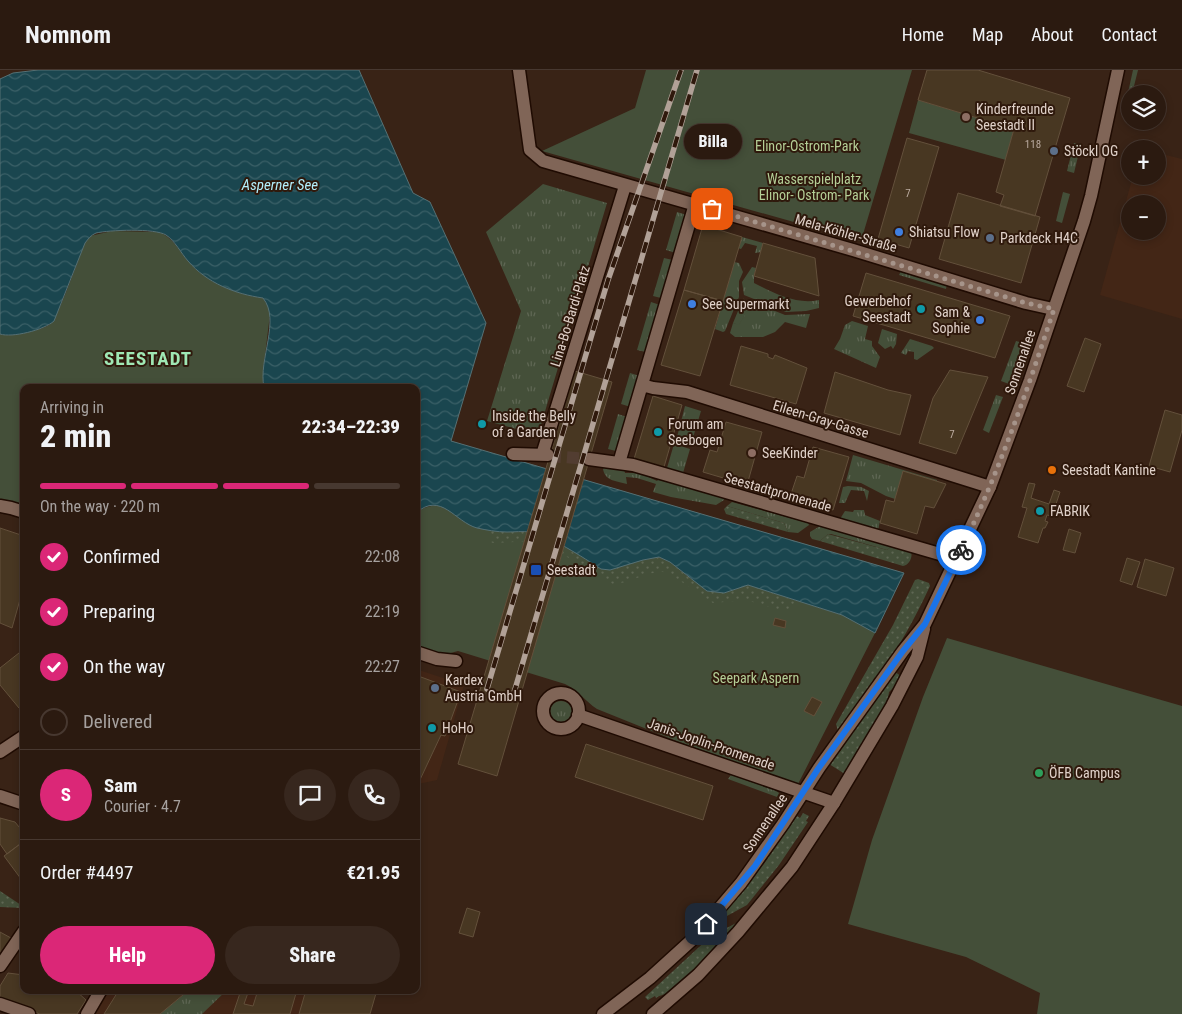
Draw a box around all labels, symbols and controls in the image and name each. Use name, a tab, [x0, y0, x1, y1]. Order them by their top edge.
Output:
text: Nomnom	[25, 21, 111, 49]
text: Home	[902, 24, 944, 45]
text: Map	[972, 24, 1003, 45]
text: About	[1031, 24, 1073, 45]
text: Contact	[1101, 24, 1157, 45]
map controls	[1121, 85, 1166, 240]
button: layers	[1121, 85, 1166, 130]
place label: Kinderfreunde Seestadt II	[976, 101, 1054, 133]
marker: Kinderfreunde Seestadt II	[960, 111, 972, 123]
callout: Billa	[683, 124, 741, 159]
text: Billa	[699, 132, 727, 151]
park label: Elinor-Ostrom-Park	[755, 138, 860, 154]
house number: 118	[1025, 138, 1041, 151]
button: +	[1121, 140, 1166, 185]
place label: Stöckl OG	[1064, 143, 1118, 159]
marker: Stöckl OG	[1048, 145, 1060, 157]
park label: Wasserspielplatz Elinor- Ostrom- Park	[759, 171, 870, 203]
water label: Asperner See	[241, 176, 318, 194]
house number: 7	[905, 187, 911, 200]
pin	[691, 188, 733, 230]
icon: bag	[698, 195, 726, 223]
button: −	[1121, 195, 1166, 240]
street label: Mela-Köhler-Straße	[793, 211, 899, 255]
place label: Shiatsu Flow	[909, 224, 980, 240]
marker: Shiatsu Flow	[893, 226, 905, 238]
place label: Parkdeck H4C	[1000, 230, 1078, 246]
marker: Parkdeck H4C	[984, 232, 996, 244]
street label: Lina-Bo-Bardi-Platz	[547, 263, 593, 369]
place label: Gewerbehof Seestadt	[845, 293, 912, 325]
place label: See Supermarkt	[702, 296, 789, 312]
marker: See Supermarkt	[686, 298, 698, 310]
marker: Gewerbehof Seestadt	[915, 303, 927, 315]
place label: Sam & Sophie	[932, 304, 970, 336]
marker: Sam & Sophie	[974, 314, 986, 326]
street label: Sonnenallee	[1001, 327, 1039, 396]
district label: SEESTADT	[104, 347, 192, 370]
street label: Eileen-Gray-Gasse	[771, 397, 871, 441]
text: Arriving in	[40, 398, 104, 417]
place label: Inside the Belly of a Garden	[492, 408, 576, 440]
text: 22:34–22:39	[302, 415, 400, 438]
place label: Forum am Seebogen	[668, 416, 724, 448]
text: 2 min	[40, 417, 111, 455]
marker: Inside the Belly of a Garden	[476, 418, 488, 430]
marker: Forum am Seebogen	[652, 426, 664, 438]
house number: 7	[949, 428, 955, 441]
place label: SeeKinder	[762, 445, 818, 461]
marker: SeeKinder	[746, 447, 758, 459]
place label: Seestadt Kantine	[1062, 462, 1156, 478]
marker: Seestadt Kantine	[1046, 464, 1058, 476]
street label: Seestadtpromenade	[723, 469, 834, 515]
text: On the way · 220 m	[40, 497, 160, 516]
place label: FABRIK	[1050, 503, 1090, 519]
marker: FABRIK	[1034, 505, 1046, 517]
courier	[936, 525, 986, 575]
icon: bike	[947, 536, 975, 564]
icon: check	[40, 543, 68, 571]
text: Confirmed	[83, 545, 160, 568]
text: 22:08	[365, 547, 400, 566]
place label: Seestadt	[547, 562, 596, 578]
marker: Seestadt	[529, 563, 543, 577]
icon: check	[40, 598, 68, 626]
text: Preparing	[83, 600, 155, 623]
text: 22:19	[365, 602, 400, 621]
icon: check	[40, 653, 68, 681]
text: On the way	[83, 655, 165, 678]
text: 22:27	[365, 657, 400, 676]
park label: Seepark Aspern	[713, 670, 799, 686]
place label: Kardex Austria GmbH	[445, 672, 522, 704]
marker: Kardex Austria GmbH	[429, 682, 441, 694]
text: Delivered	[83, 710, 152, 733]
street label: Janis-Joplin-Promenade	[645, 715, 777, 773]
place label: HoHo	[442, 720, 473, 736]
marker: HoHo	[426, 722, 438, 734]
place label: ÖFB Campus	[1049, 765, 1120, 781]
marker: ÖFB Campus	[1033, 767, 1045, 779]
button: chat	[284, 769, 336, 821]
button: phone	[348, 769, 400, 821]
text: Sam	[104, 774, 137, 797]
text: S	[61, 783, 71, 806]
street label: Sonnenallee	[740, 790, 791, 855]
text: Courier · 4.7	[104, 797, 181, 816]
text: Order #4497	[40, 861, 133, 884]
text: €21.95	[346, 861, 400, 884]
pin	[685, 903, 727, 945]
icon: home	[692, 910, 720, 938]
button: Help	[40, 926, 215, 984]
button: Share	[225, 926, 400, 984]

